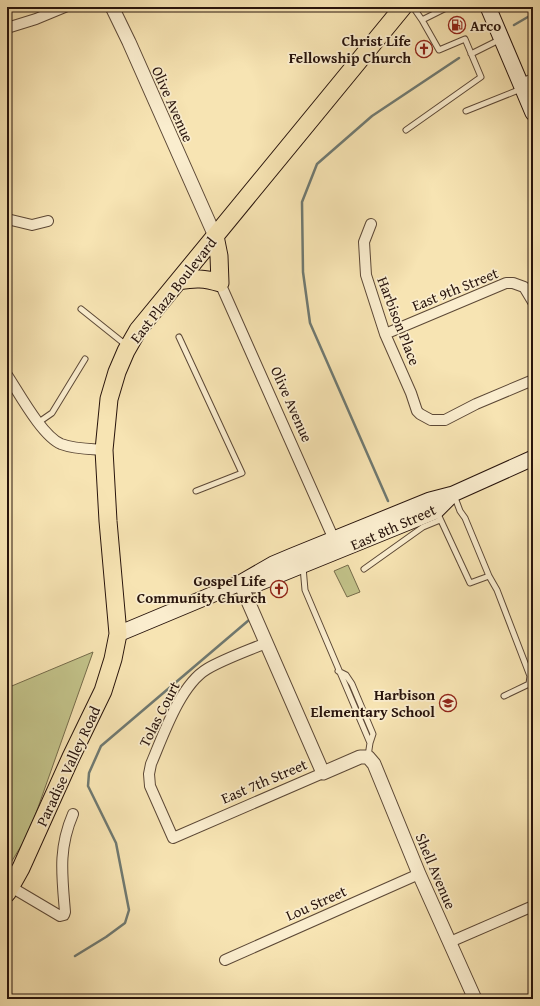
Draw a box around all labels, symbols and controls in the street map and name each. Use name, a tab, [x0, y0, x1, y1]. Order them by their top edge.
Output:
fuel station icon: Arco	[447, 15, 467, 35]
place label: Arco	[470, 15, 501, 36]
place label: Christ Life Fellowship Church	[289, 30, 411, 68]
church icon: Christ Life Fellowship Church	[414, 39, 434, 59]
street label: Olive Avenue	[147, 63, 199, 145]
street label: East Plaza Boulevard	[125, 233, 221, 347]
street label: East 9th Street	[409, 262, 502, 316]
street label: Harbison Place	[372, 274, 426, 368]
street label: Olive Avenue	[266, 363, 318, 445]
street label: East 8th Street	[347, 499, 440, 555]
place label: Gospel Life Community Church	[137, 570, 266, 608]
church icon: Gospel Life Community Church	[269, 579, 289, 599]
street label: Tolas Court	[133, 677, 185, 751]
place label: Harbison Elementary School	[311, 684, 435, 722]
school or university icon: Harbison Elementary School	[438, 693, 458, 713]
street label: Paradise Valley Road	[31, 702, 105, 830]
street label: East 7th Street	[218, 753, 311, 809]
street label: Shell Avenue	[411, 830, 461, 912]
street label: Lou Street	[282, 880, 350, 926]

